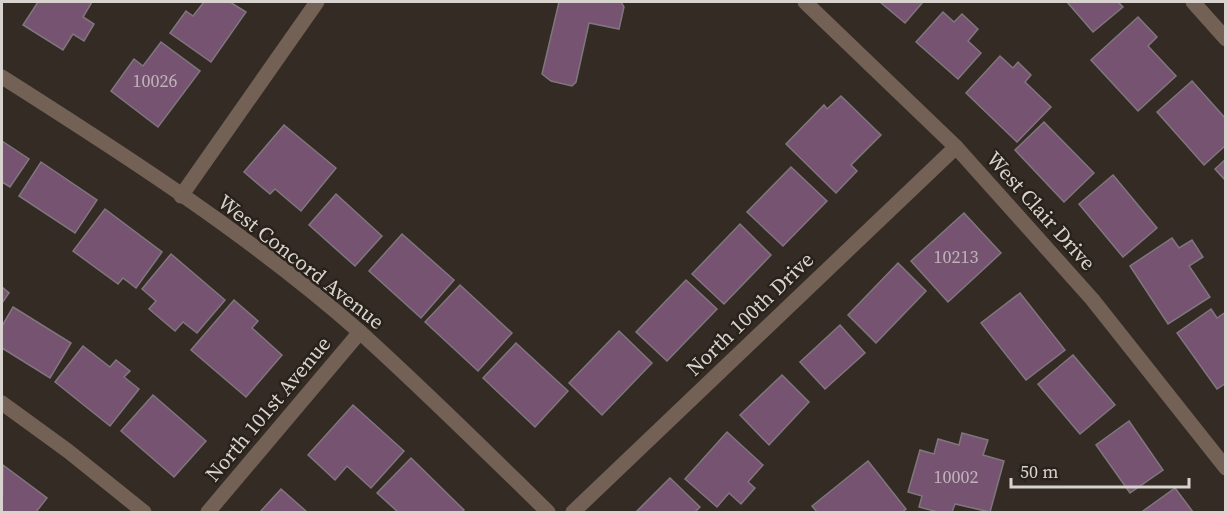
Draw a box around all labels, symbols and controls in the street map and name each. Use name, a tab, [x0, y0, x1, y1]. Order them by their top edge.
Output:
house number: 10026	[133, 68, 178, 93]
street label: West Clair Drive	[980, 145, 1103, 276]
street label: West Concord Avenue	[212, 187, 391, 336]
house number: 10213	[934, 244, 979, 269]
street label: North 100th Drive	[680, 245, 820, 382]
street label: North 101st Avenue	[198, 330, 337, 488]
scale bar	[1011, 451, 1190, 489]
text: 50 m	[1020, 459, 1058, 484]
house number: 10002	[934, 464, 979, 489]

